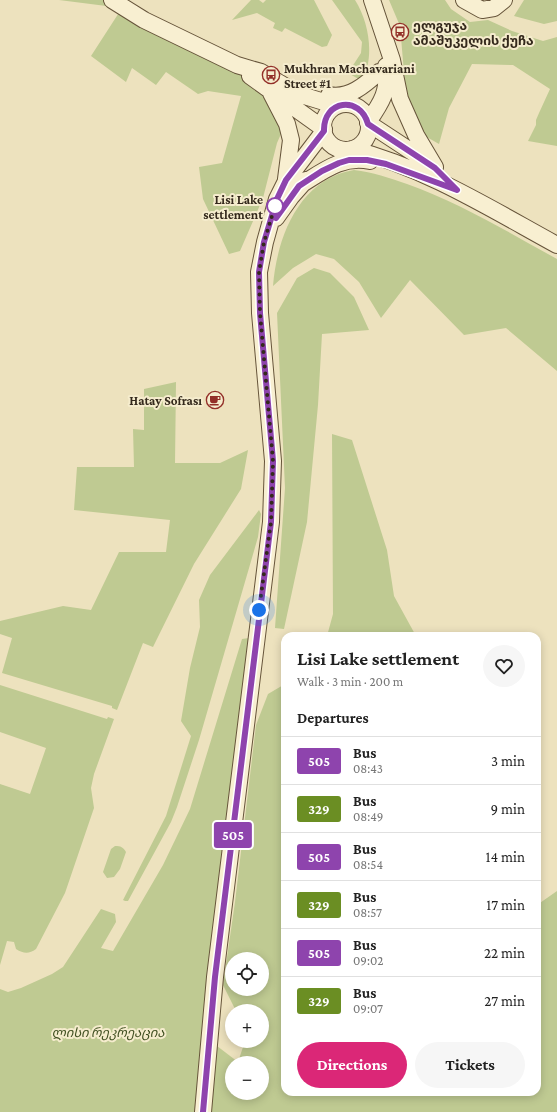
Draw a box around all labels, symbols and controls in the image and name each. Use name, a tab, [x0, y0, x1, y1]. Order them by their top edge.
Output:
place label: ელგუჯა ამაშუკელის ქუჩა	[413, 18, 534, 49]
bus stop icon: ელგუჯა ამაშუკელის ქუჩა	[390, 22, 410, 42]
place label: Mukhran Machavariani Street #1	[284, 61, 415, 91]
bus stop icon: Mukhran Machavariani Street #1	[261, 65, 281, 85]
place label: Lisi Lake settlement	[203, 192, 263, 222]
marker: Lisi Lake settlement	[266, 197, 284, 215]
cafe icon: Hatay Sofrası	[205, 390, 225, 410]
place label: Hatay Sofrası	[129, 393, 202, 408]
your location	[249, 600, 269, 620]
button: heart	[483, 645, 525, 687]
text: Lisi Lake settlement	[297, 648, 459, 669]
text: Walk · 3 min · 200 m	[297, 674, 403, 689]
text: Departures	[297, 710, 369, 726]
text: Bus	[353, 745, 376, 761]
text: 505	[308, 753, 330, 769]
text: 3 min	[491, 753, 525, 769]
text: 08:43	[353, 761, 383, 776]
text: Bus	[353, 793, 376, 809]
text: 329	[308, 801, 330, 817]
text: 9 min	[491, 801, 525, 817]
text: 08:49	[353, 809, 383, 824]
line badge: 505	[210, 822, 256, 848]
text: 505	[222, 827, 244, 843]
text: Bus	[353, 841, 376, 857]
text: 505	[308, 849, 330, 865]
text: 14 min	[486, 849, 525, 865]
text: 08:54	[353, 857, 383, 872]
text: Bus	[353, 889, 376, 905]
text: 329	[308, 897, 330, 913]
text: 17 min	[486, 897, 525, 913]
text: 08:57	[353, 905, 382, 920]
text: Bus	[353, 937, 376, 953]
text: 505	[308, 945, 330, 961]
text: 22 min	[484, 945, 525, 961]
map controls	[225, 952, 269, 1100]
button: locate	[225, 952, 269, 996]
text: 09:02	[353, 953, 383, 968]
text: Bus	[353, 985, 376, 1001]
text: 329	[308, 993, 330, 1009]
text: 27 min	[484, 993, 525, 1009]
text: 09:07	[353, 1001, 383, 1016]
button: +	[225, 1004, 269, 1048]
park label: ლისი რეკრეაცია	[52, 1025, 165, 1041]
button: Directions	[297, 1042, 407, 1088]
button: Tickets	[415, 1042, 525, 1088]
button: −	[225, 1056, 269, 1100]

